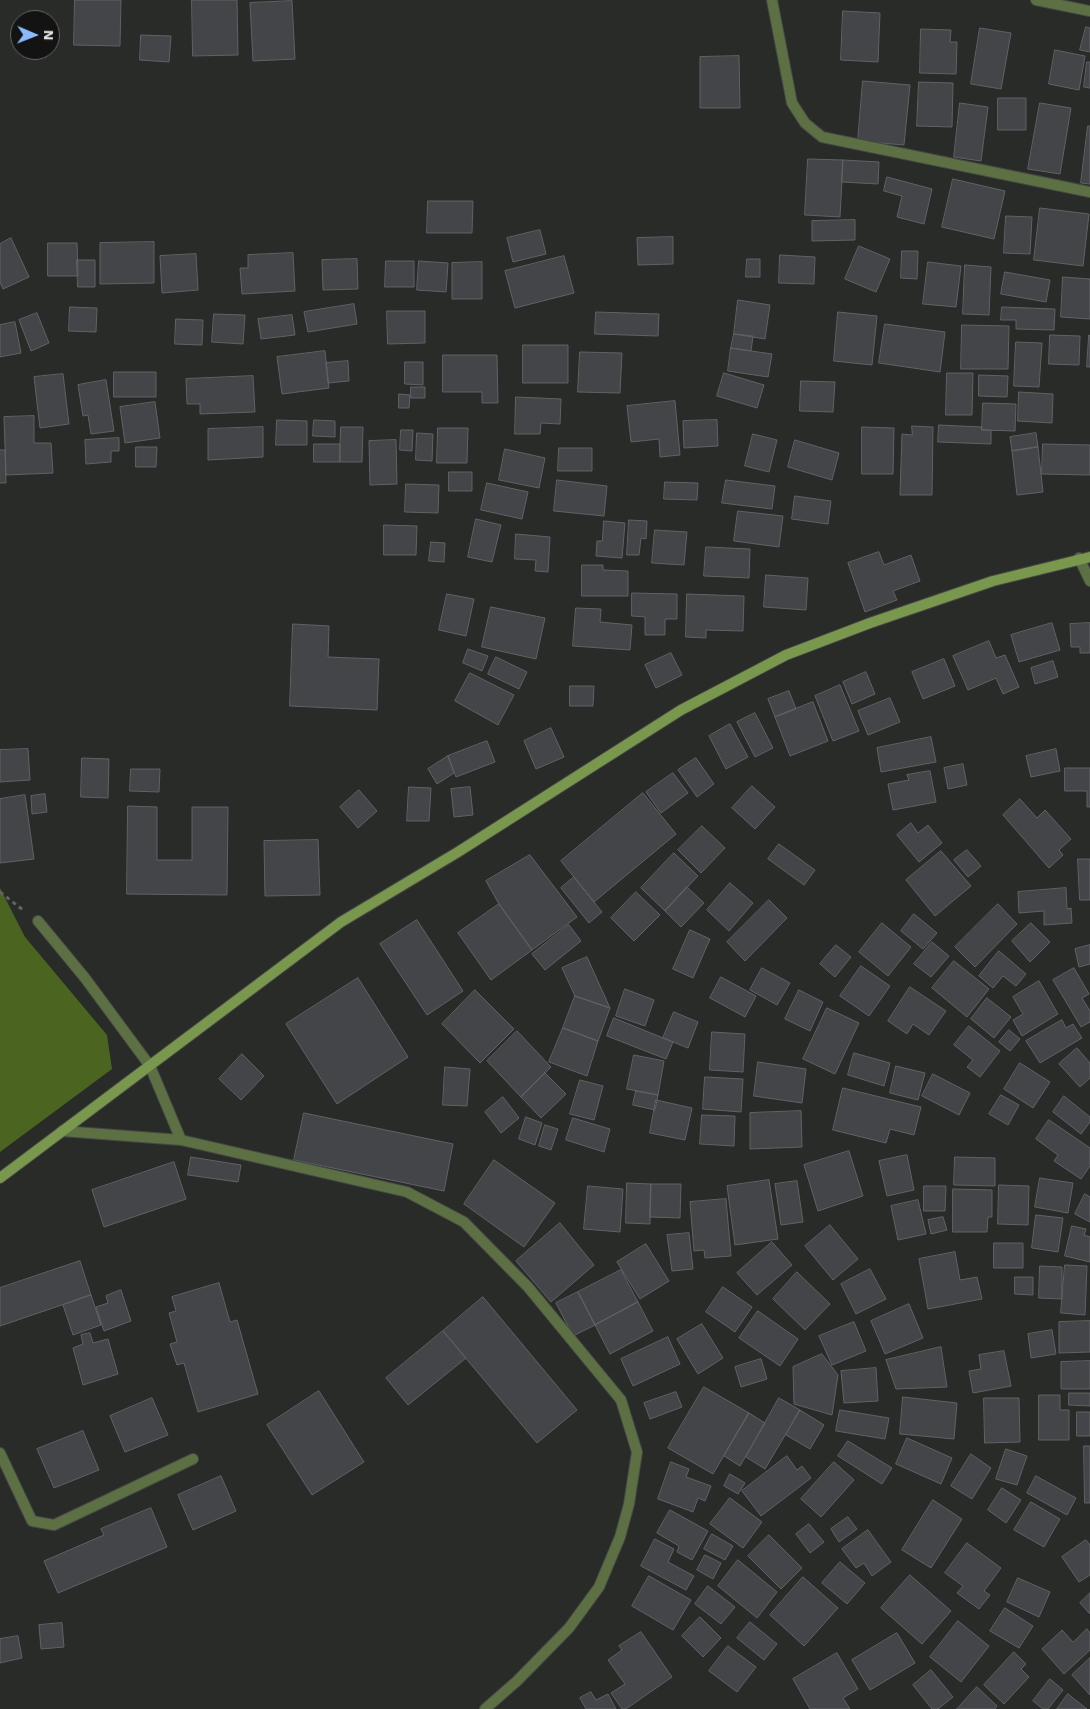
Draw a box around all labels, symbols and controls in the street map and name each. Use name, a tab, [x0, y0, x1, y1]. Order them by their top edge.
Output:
north arrow	[10, 10, 60, 60]
text: N	[41, 30, 57, 41]

